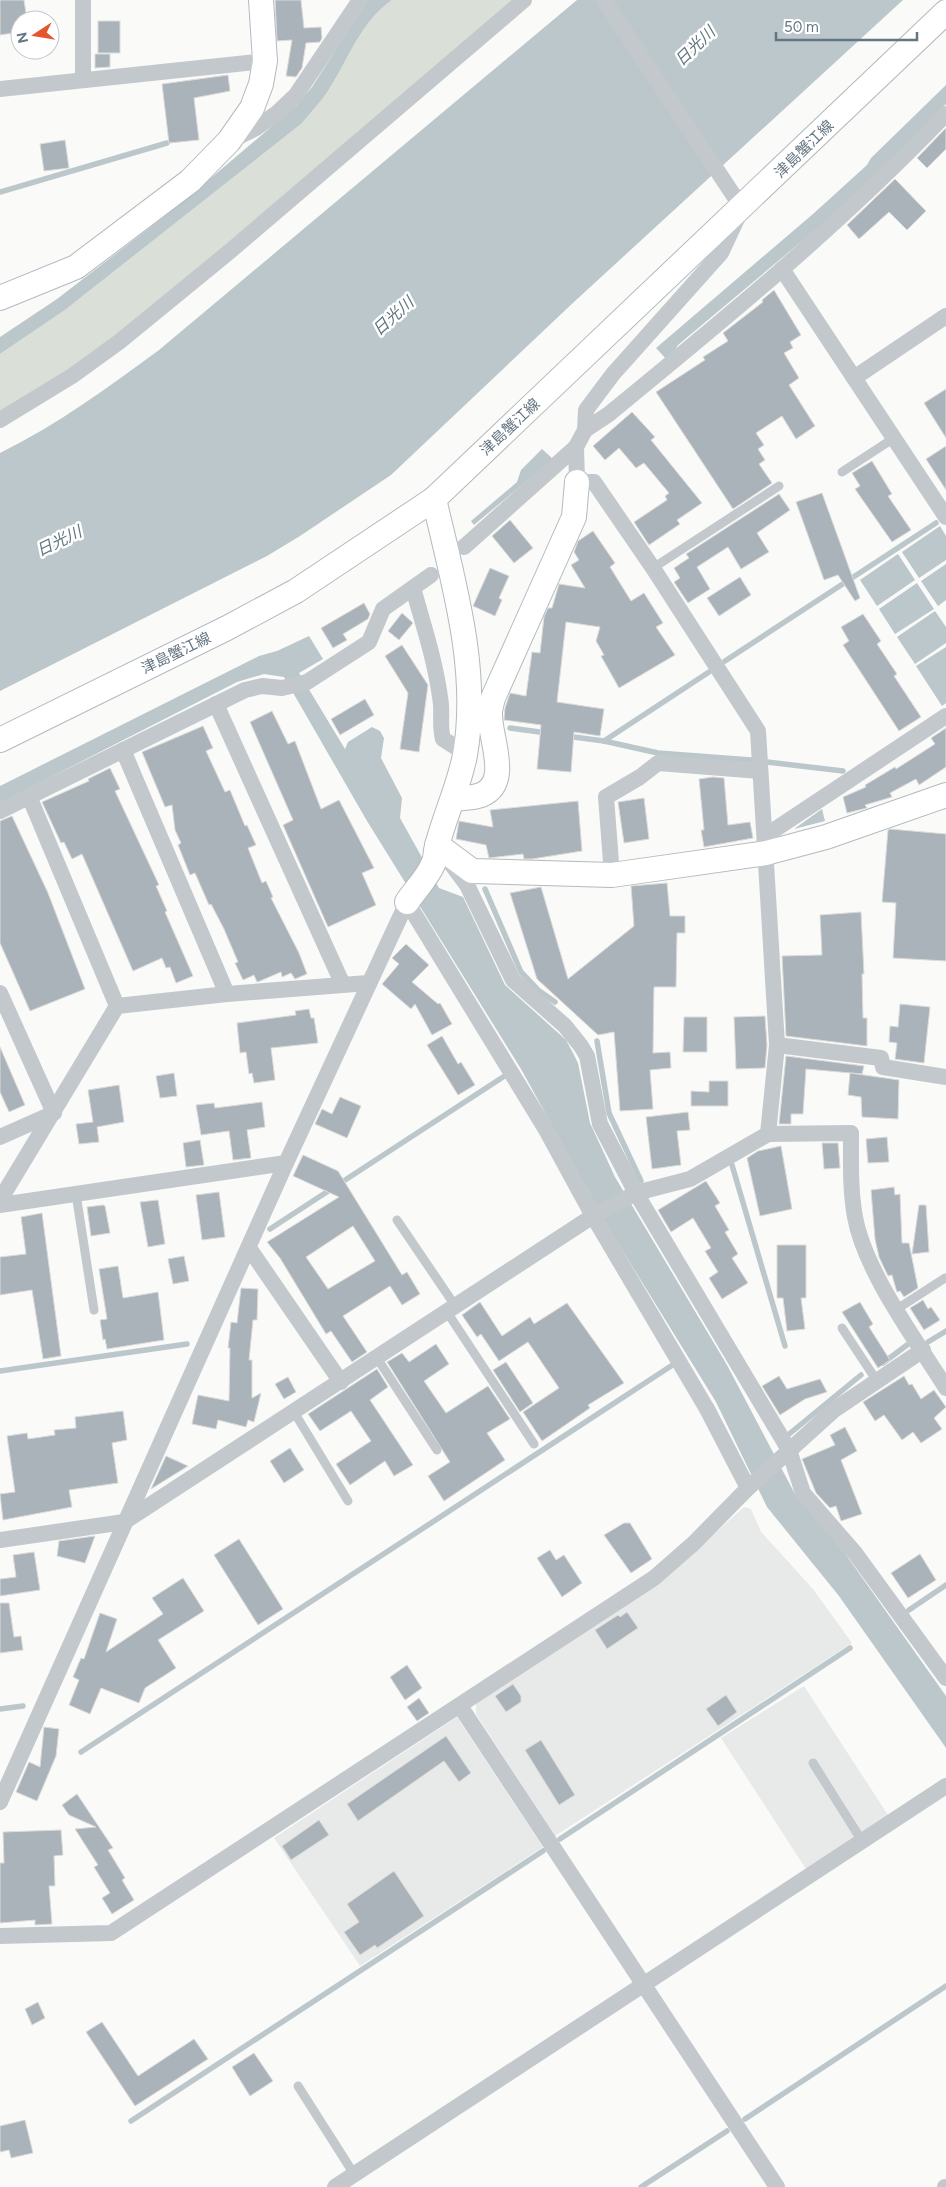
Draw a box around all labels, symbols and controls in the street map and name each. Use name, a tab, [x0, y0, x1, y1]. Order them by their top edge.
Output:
north arrow	[10, 10, 60, 60]
scale bar	[776, 10, 917, 42]
text: 50 m	[784, 18, 819, 36]
water label: 日光川	[671, 21, 720, 70]
text: N	[13, 31, 32, 45]
street label: 津島蟹江線	[771, 116, 837, 182]
water label: 日光川	[369, 292, 419, 339]
street label: 津島蟹江線	[476, 395, 544, 459]
water label: 日光川	[33, 521, 87, 560]
street label: 津島蟹江線	[138, 628, 214, 678]

